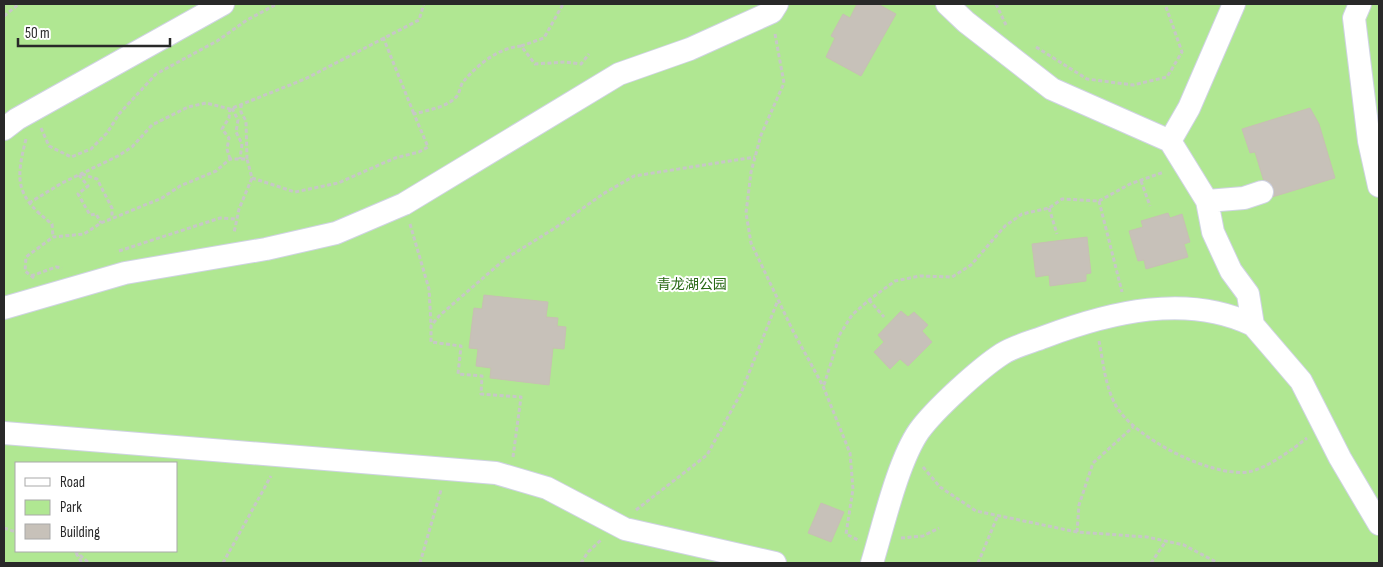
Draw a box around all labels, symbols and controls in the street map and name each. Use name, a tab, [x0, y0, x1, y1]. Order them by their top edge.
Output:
scale bar	[18, 15, 170, 47]
text: 50 m	[25, 24, 50, 43]
park label: 青龙湖公园	[657, 276, 727, 293]
legend	[15, 462, 178, 552]
text: Road	[60, 473, 85, 492]
text: Park	[60, 498, 82, 517]
text: Building	[60, 523, 100, 542]

